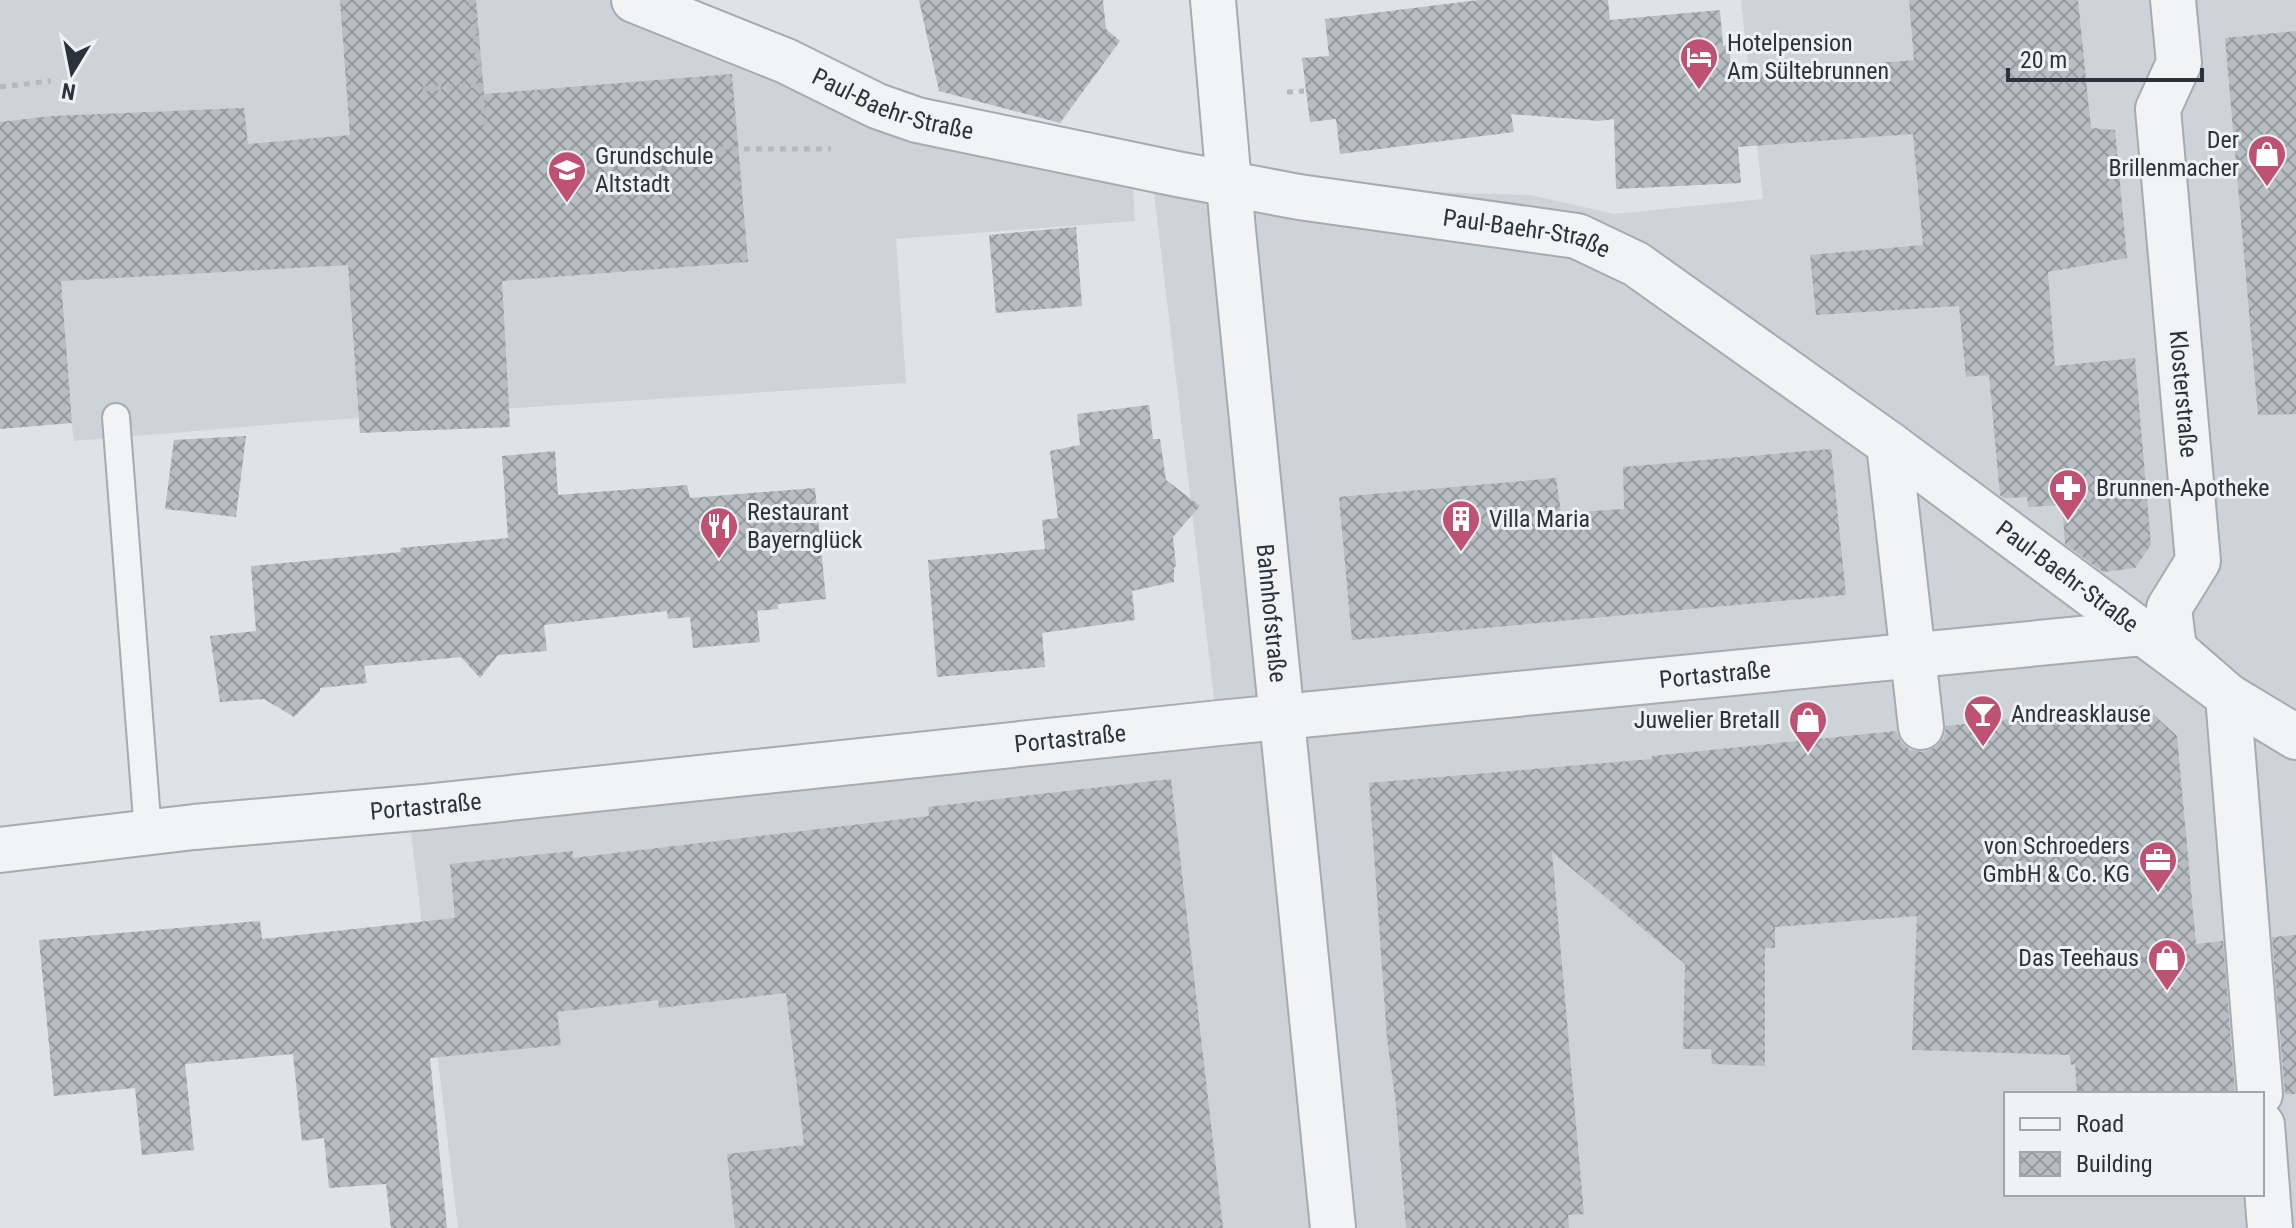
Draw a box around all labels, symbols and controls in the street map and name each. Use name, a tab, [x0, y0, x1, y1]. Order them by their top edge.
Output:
place label: Hotelpension Am Sültebrunnen	[1727, 29, 1889, 85]
north arrow	[32, 32, 112, 112]
scale bar	[2008, 32, 2202, 82]
hotel icon: Hotelpension Am Sültebrunnen	[1678, 36, 1720, 91]
text: 20 m	[2020, 46, 2067, 74]
street label: Paul-Baehr-Straße	[808, 62, 976, 145]
text: N	[60, 78, 77, 105]
place label: Der Brillenmacher	[2108, 126, 2239, 182]
shop icon: Der Brillenmacher	[2246, 133, 2288, 188]
place label: Grundschule Altstadt	[595, 142, 714, 198]
school or university icon: Grundschule Altstadt	[546, 149, 588, 204]
street label: Paul-Baehr-Straße	[1441, 203, 1615, 264]
street label: Klosterstraße	[2164, 329, 2203, 459]
pharmacy icon: Brunnen-Apotheke	[2047, 467, 2089, 522]
place label: Brunnen-Apotheke	[2096, 474, 2270, 502]
place label: Restaurant Bayernglück	[747, 498, 862, 554]
building icon: Villa Maria	[1440, 498, 1482, 553]
restaurant icon: Restaurant Bayernglück	[698, 505, 740, 560]
place label: Villa Maria	[1489, 505, 1590, 533]
street label: Paul-Baehr-Straße	[1991, 515, 2144, 638]
street label: Bahnhofstraße	[1251, 543, 1292, 684]
street label: Portastraße	[1658, 655, 1772, 694]
bar icon: Andreasklause	[1962, 693, 2004, 748]
shop icon: Juwelier Bretall	[1787, 699, 1829, 754]
place label: Andreasklause	[2011, 700, 2151, 728]
place label: Juwelier Bretall	[1634, 706, 1780, 734]
street label: Portastraße	[1013, 719, 1127, 759]
street label: Portastraße	[369, 787, 483, 826]
place label: von Schroeders GmbH & Co. KG	[1983, 832, 2130, 888]
office icon: von Schroeders GmbH & Co. KG	[2137, 839, 2179, 894]
shop icon: Das Teehaus	[2146, 937, 2188, 992]
place label: Das Teehaus	[2018, 944, 2139, 972]
legend	[2004, 1092, 2264, 1196]
text: Road	[2076, 1110, 2124, 1138]
text: Building	[2076, 1150, 2153, 1178]

